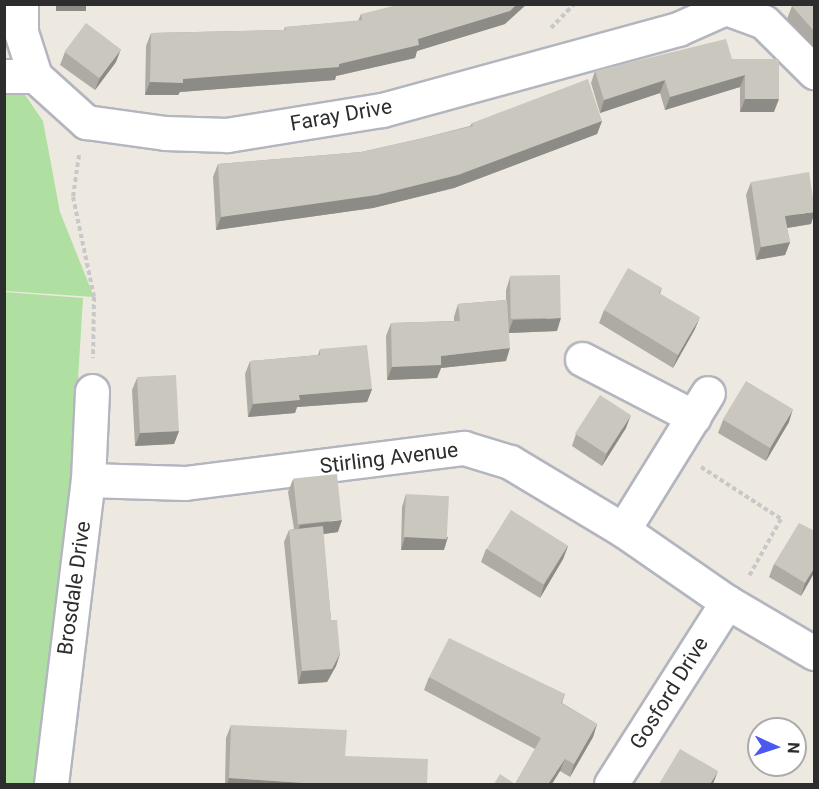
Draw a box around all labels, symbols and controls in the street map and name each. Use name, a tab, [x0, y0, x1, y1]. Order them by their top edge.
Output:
street label: Faray Drive	[288, 94, 394, 136]
street label: Stirling Avenue	[318, 437, 460, 479]
street label: Brosdale Drive	[52, 520, 96, 656]
street label: Gosford Drive	[625, 632, 713, 754]
north arrow	[747, 717, 807, 777]
text: N	[784, 742, 803, 754]

